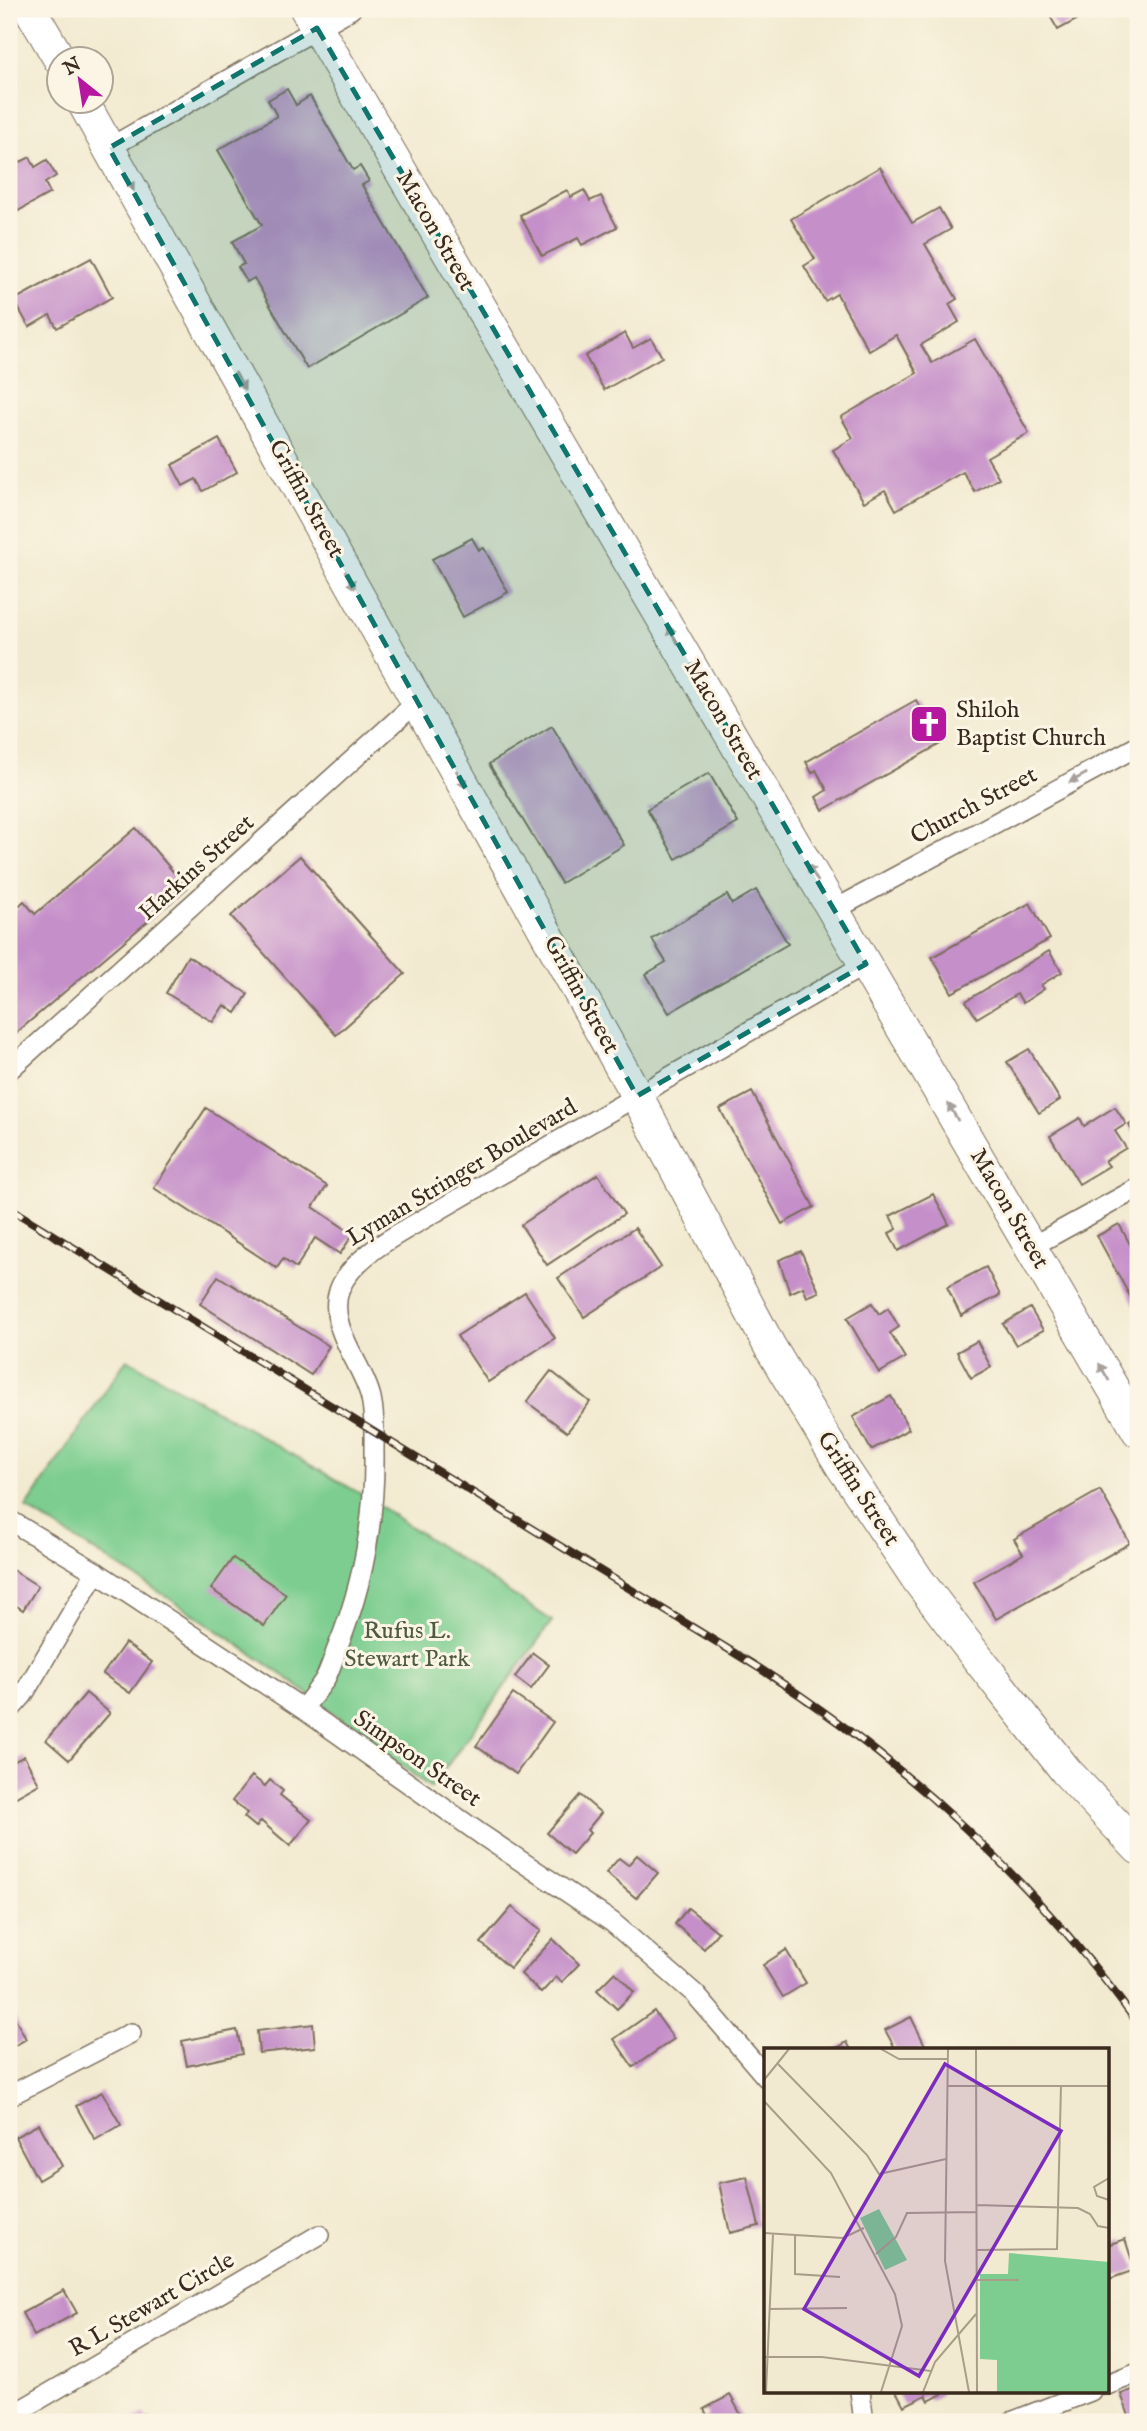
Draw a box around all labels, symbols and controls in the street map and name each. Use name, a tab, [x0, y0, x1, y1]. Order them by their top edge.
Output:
north arrow	[46, 46, 116, 116]
text: N	[59, 52, 86, 82]
street label: Macon Street	[388, 165, 482, 297]
one-way arrow	[123, 172, 135, 192]
one-way arrow	[234, 371, 246, 390]
street label: Griffin Street	[261, 434, 351, 564]
one-way arrow	[344, 570, 356, 589]
one-way arrow	[667, 625, 680, 644]
street label: Macon Street	[676, 654, 770, 786]
place label: Shiloh Baptist Church	[956, 695, 1106, 754]
church icon: Shiloh Baptist Church	[908, 703, 950, 745]
street label: Church Street	[905, 760, 1043, 852]
one-way arrow	[455, 769, 467, 788]
one-way arrow	[1068, 772, 1088, 784]
street label: Harkins Street	[133, 808, 261, 928]
one-way arrow	[807, 864, 819, 883]
street label: Griffin Street	[536, 930, 626, 1060]
street label: Lyman Stringer Boulevard	[341, 1092, 583, 1254]
one-way arrow	[947, 1103, 959, 1122]
street label: Macon Street	[962, 1143, 1056, 1275]
one-way arrow	[1098, 1363, 1110, 1382]
street label: Griffin Street	[809, 1426, 907, 1552]
park label: Rufus L. Stewart Park	[344, 1616, 470, 1675]
street label: Simpson Street	[347, 1704, 487, 1814]
inset map	[764, 2048, 1108, 2392]
street label: R L Stewart Circle	[64, 2245, 240, 2365]

